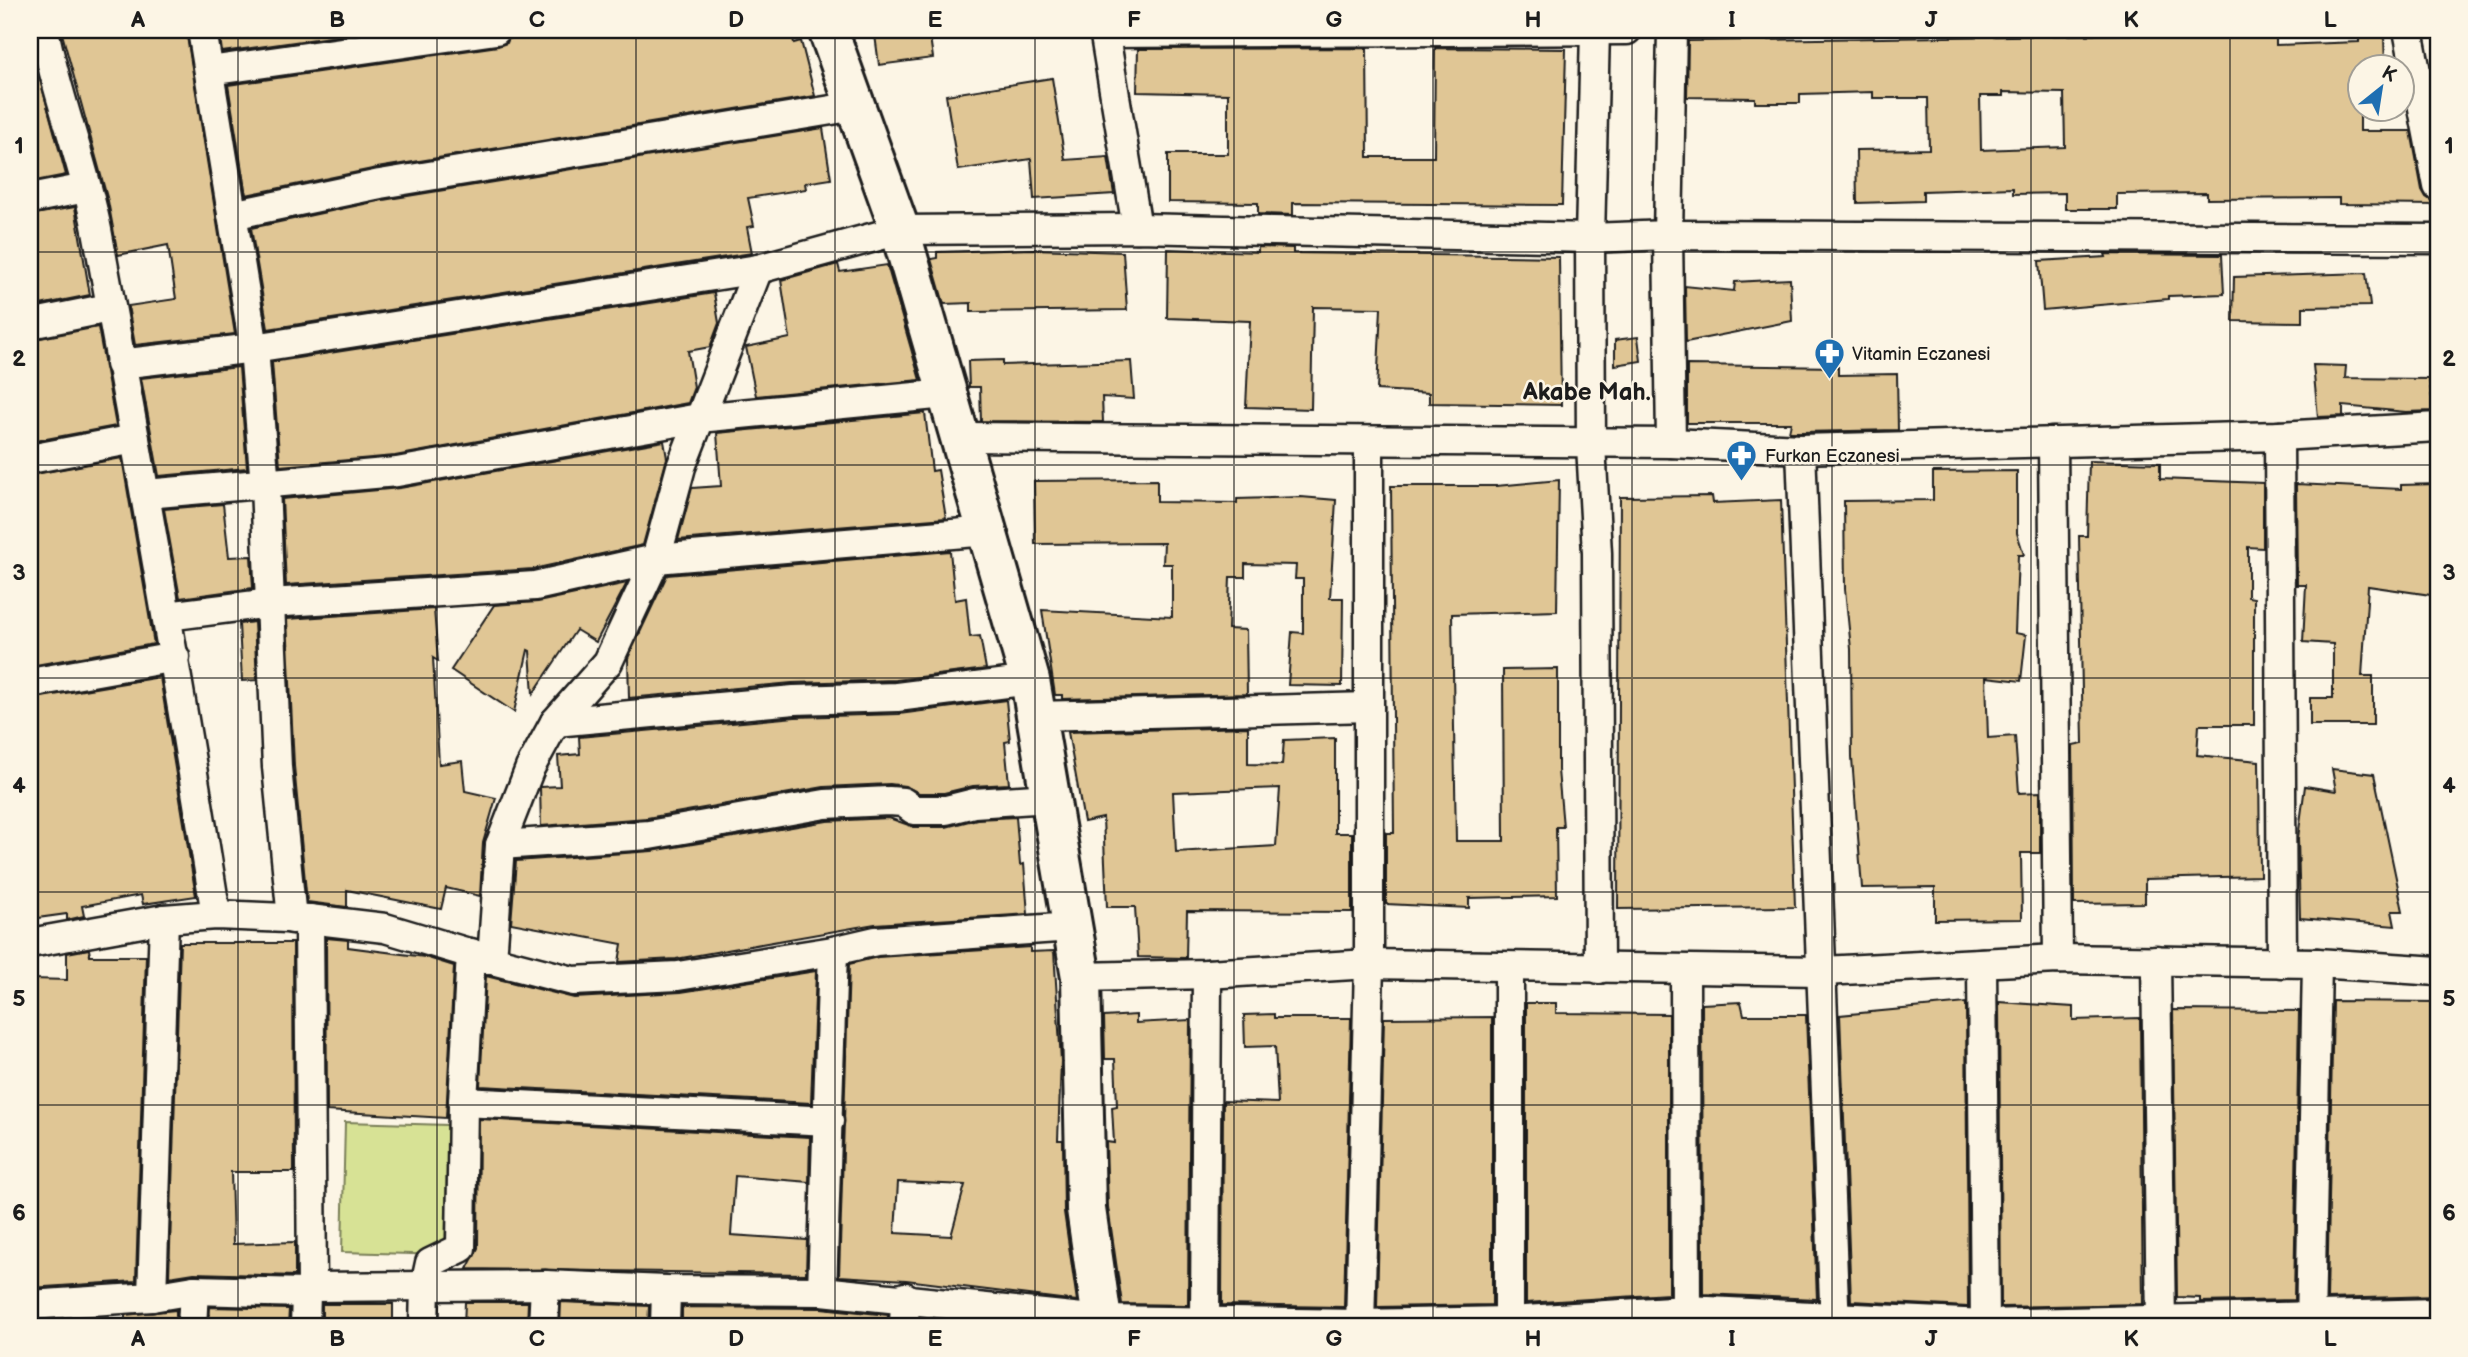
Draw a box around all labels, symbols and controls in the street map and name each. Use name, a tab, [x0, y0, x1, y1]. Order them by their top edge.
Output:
text: A	[130, 6, 146, 34]
text: B	[329, 6, 345, 34]
text: C	[529, 6, 545, 34]
text: D	[728, 6, 744, 34]
text: E	[928, 6, 943, 34]
text: F	[1127, 6, 1141, 34]
text: G	[1326, 6, 1343, 34]
text: H	[1524, 6, 1542, 34]
text: I	[1728, 6, 1736, 34]
text: J	[1925, 6, 1938, 34]
text: K	[2123, 6, 2139, 34]
text: L	[2323, 6, 2337, 34]
north arrow	[2346, 52, 2416, 122]
text: K	[2377, 61, 2400, 88]
text: 1	[14, 132, 24, 160]
text: 1	[2444, 132, 2454, 160]
pharmacy icon: Vitamin Eczanesi	[1812, 337, 1846, 381]
place label: Vitamin Eczanesi	[1852, 344, 1991, 365]
text: 2	[12, 345, 26, 373]
text: 2	[2442, 345, 2456, 373]
district label: Akabe Mah.	[1522, 378, 1651, 407]
pharmacy icon: Furkan Eczanesi	[1725, 439, 1759, 483]
place label: Furkan Eczanesi	[1765, 446, 1900, 467]
text: 3	[12, 559, 26, 587]
text: 3	[2442, 559, 2456, 587]
text: 4	[12, 772, 26, 800]
text: 4	[2442, 772, 2456, 800]
text: 5	[12, 985, 26, 1013]
text: 5	[2442, 985, 2456, 1013]
text: 6	[12, 1199, 26, 1227]
text: 6	[2442, 1199, 2456, 1227]
text: A	[130, 1325, 146, 1353]
text: B	[329, 1325, 345, 1353]
text: C	[529, 1325, 545, 1353]
text: D	[728, 1325, 744, 1353]
text: E	[928, 1325, 943, 1353]
text: F	[1127, 1325, 1141, 1353]
text: G	[1326, 1325, 1343, 1353]
text: H	[1524, 1325, 1542, 1353]
text: I	[1728, 1325, 1736, 1353]
text: J	[1925, 1325, 1938, 1353]
text: K	[2123, 1325, 2139, 1353]
text: L	[2323, 1325, 2337, 1353]

